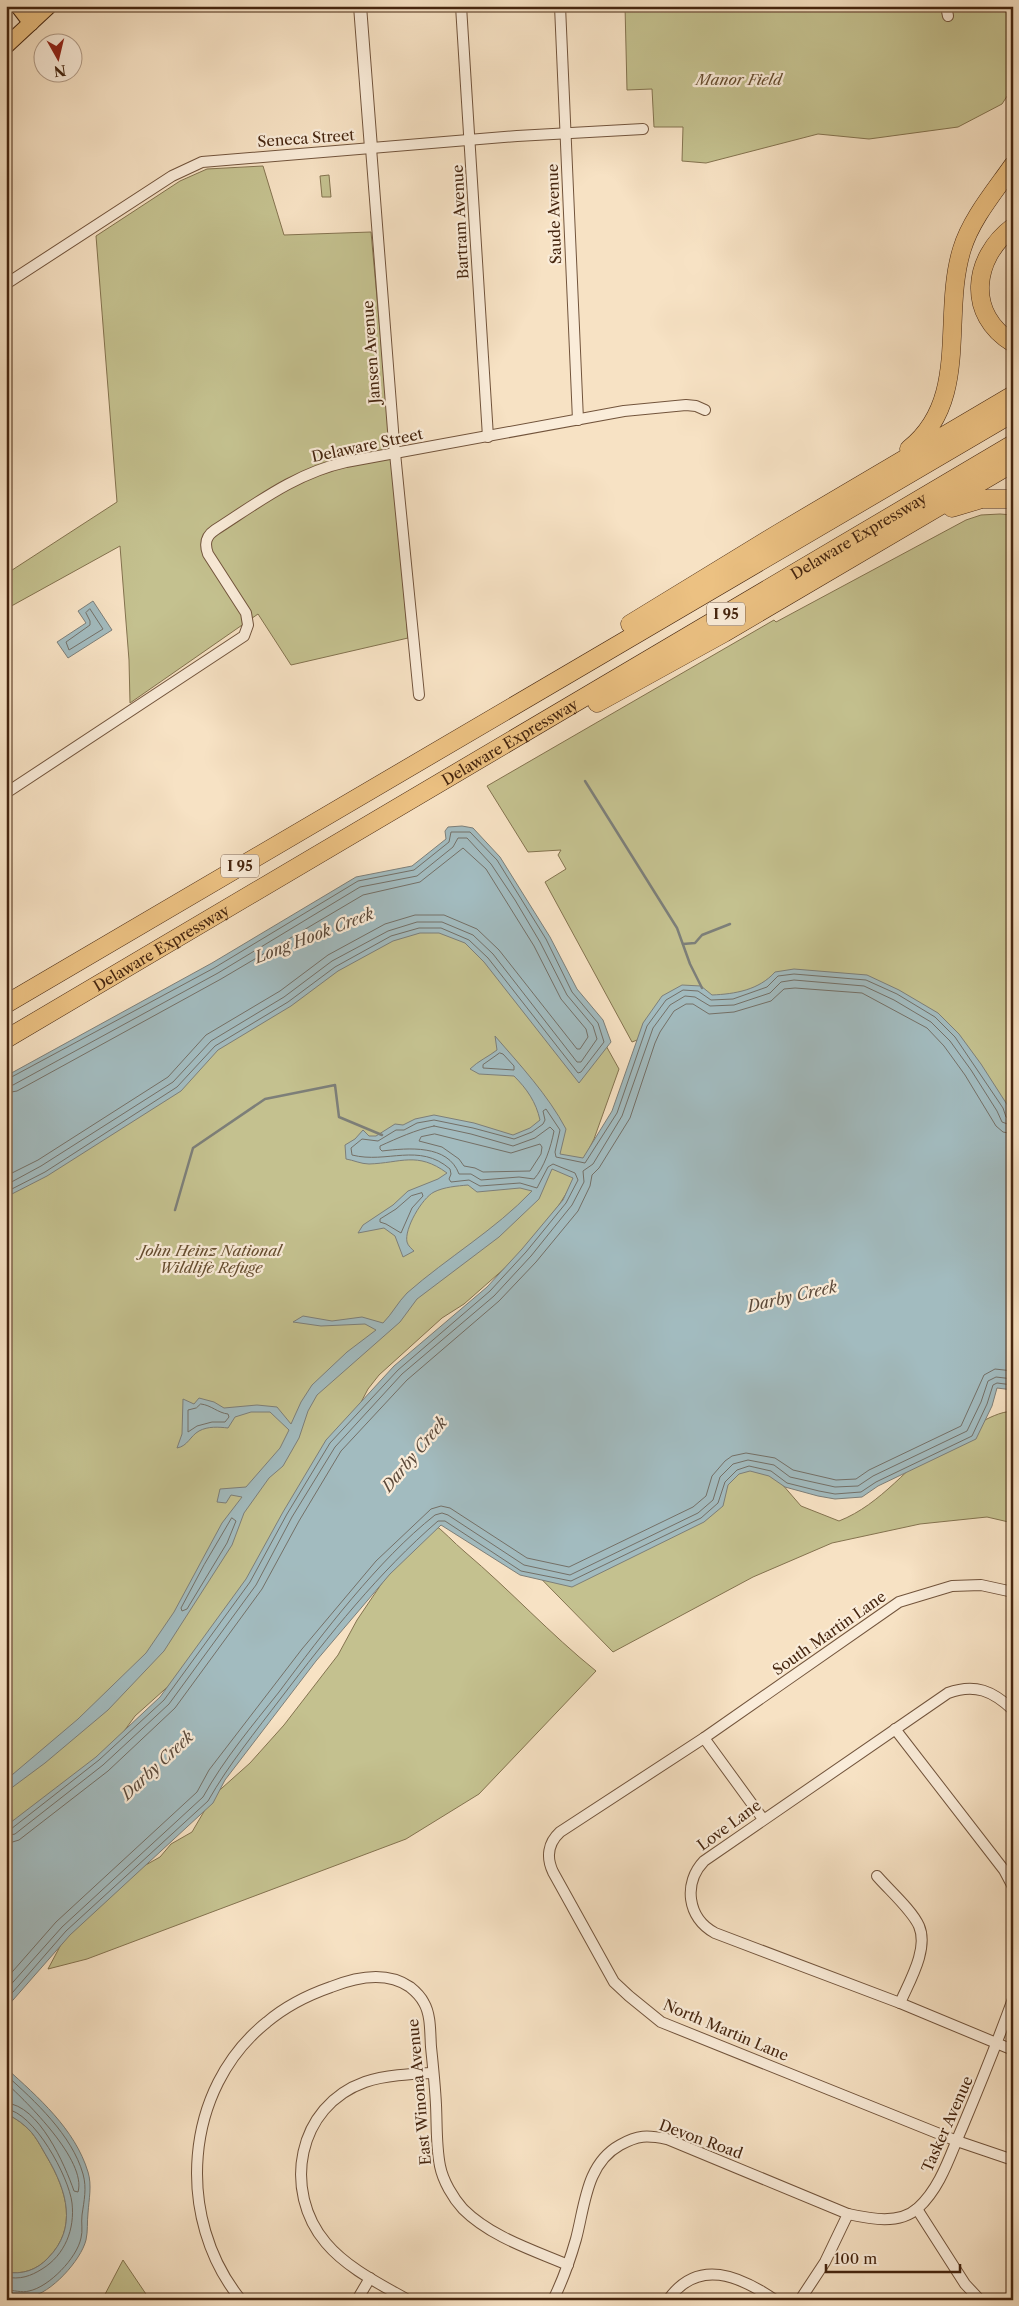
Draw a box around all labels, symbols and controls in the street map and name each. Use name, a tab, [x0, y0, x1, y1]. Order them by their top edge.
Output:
north arrow	[32, 32, 82, 82]
text: N	[53, 61, 67, 81]
park label: Manor Field	[694, 70, 784, 89]
street label: Seneca Street	[257, 125, 356, 151]
street label: Bartram Avenue	[448, 164, 472, 280]
street label: Saude Avenue	[543, 164, 565, 264]
street label: Jansen Avenue	[358, 300, 384, 406]
street label: Delaware Street	[310, 424, 425, 466]
street label: Delaware Expressway	[787, 488, 930, 583]
road number: I 95	[707, 602, 745, 626]
street label: Delaware Expressway	[438, 694, 582, 789]
road number: I 95	[221, 854, 259, 878]
street label: Delaware Expressway	[90, 900, 233, 995]
water label: Long Hook Creek	[250, 903, 377, 968]
park label: John Heinz National Wildlife Refuge	[136, 1241, 284, 1277]
water label: Darby Creek	[743, 1276, 840, 1317]
water label: Darby Creek	[376, 1412, 452, 1497]
street label: South Martin Lane	[769, 1587, 889, 1679]
water label: Darby Creek	[115, 1726, 198, 1805]
street label: Love Lane	[693, 1796, 765, 1854]
street label: North Martin Lane	[660, 1995, 792, 2065]
street label: East Winona Avenue	[403, 2018, 435, 2166]
street label: Tasker Avenue	[917, 2073, 977, 2175]
street label: Devon Road	[657, 2115, 745, 2163]
scale bar	[826, 2241, 960, 2273]
text: 100 m	[834, 2249, 877, 2268]

